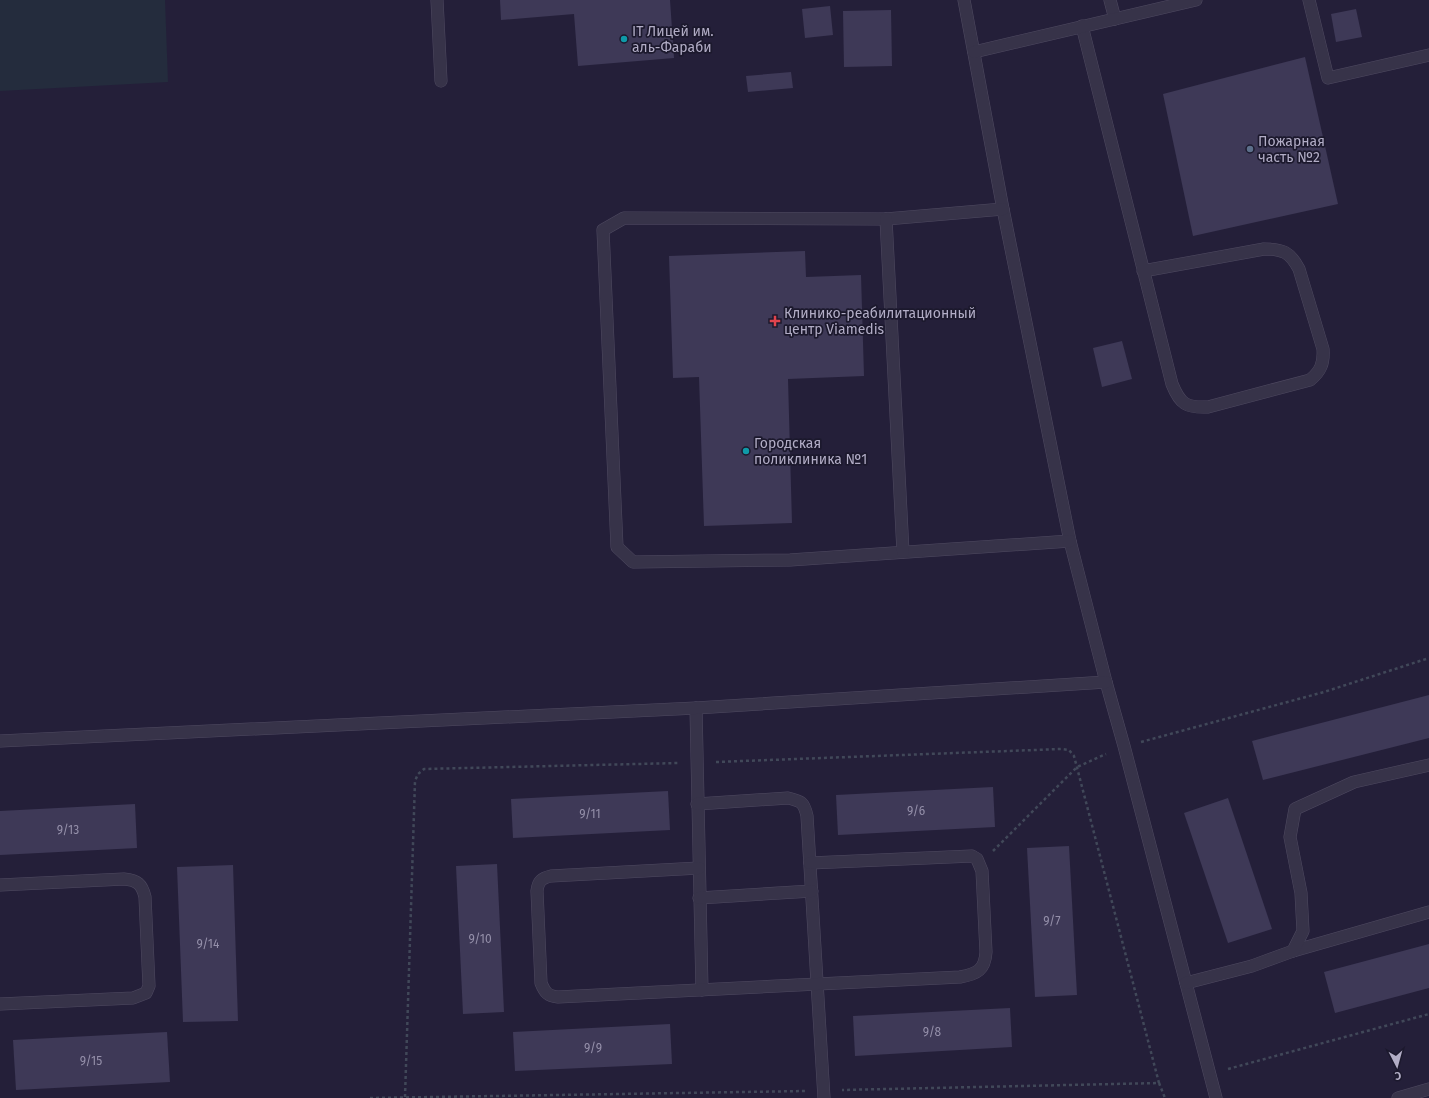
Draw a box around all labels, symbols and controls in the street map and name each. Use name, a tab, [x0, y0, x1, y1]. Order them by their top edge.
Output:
place label: IT Лицей им. аль-Фараби	[632, 23, 714, 56]
marker: IT Лицей им. аль-Фараби	[619, 34, 629, 44]
place label: Пожарная часть №2	[1258, 133, 1325, 166]
marker: Пожарная часть №2	[1245, 144, 1255, 154]
place label: Клинико-реабилитационный центр Viamedis	[784, 305, 976, 338]
marker: Клинико-реабилитационный центр Viamedis	[769, 315, 781, 327]
place label: Городская поликлиника №1	[754, 435, 867, 468]
marker: Городская поликлиника №1	[741, 446, 751, 456]
house number: 9/6	[907, 804, 925, 818]
house number: 9/11	[579, 807, 601, 821]
house number: 9/13	[57, 823, 79, 837]
house number: 9/7	[1043, 914, 1061, 928]
house number: 9/10	[468, 932, 492, 946]
house number: 9/14	[197, 937, 220, 951]
house number: 9/8	[923, 1025, 942, 1039]
house number: 9/9	[584, 1041, 602, 1055]
north arrow	[1377, 1046, 1417, 1086]
house number: 9/15	[80, 1054, 102, 1068]
text: С	[1393, 1069, 1402, 1082]

